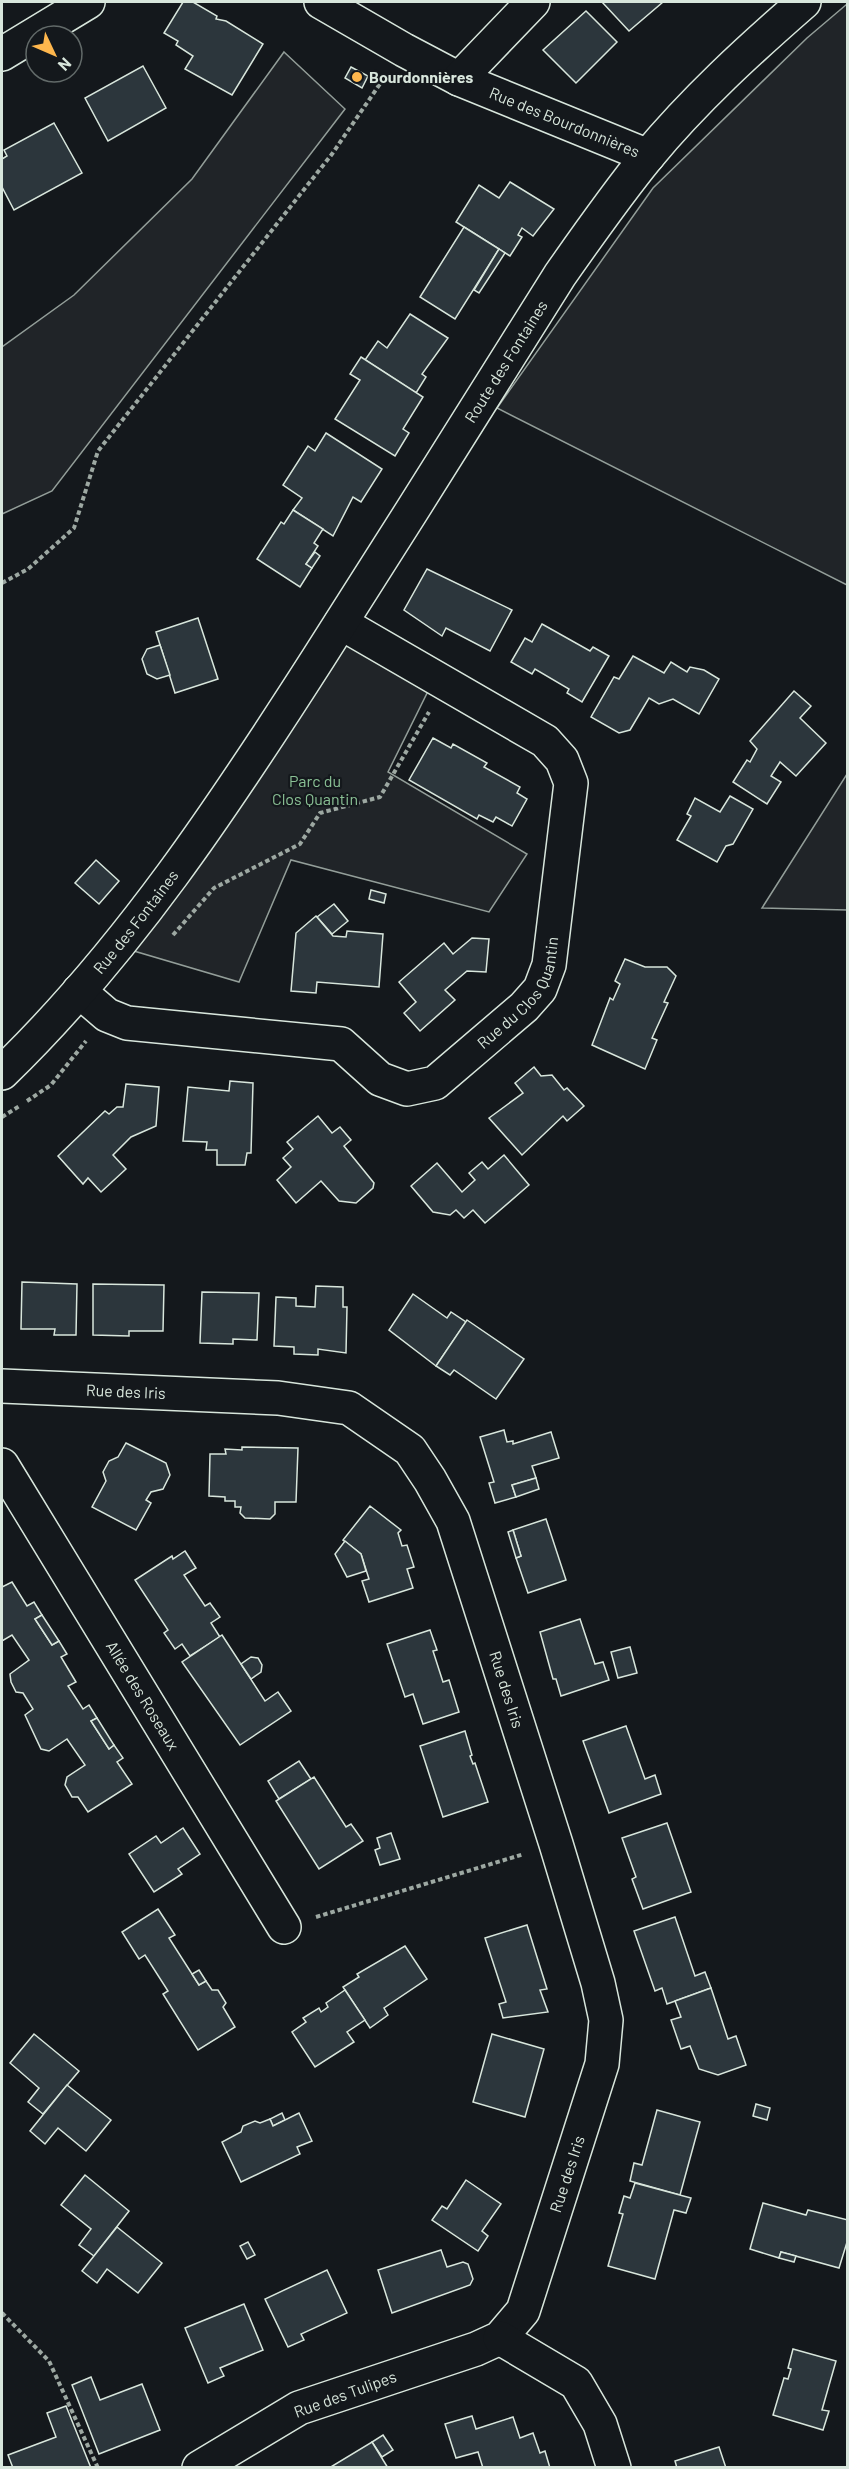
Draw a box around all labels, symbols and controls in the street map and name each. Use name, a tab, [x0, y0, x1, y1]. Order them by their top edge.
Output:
north arrow	[24, 24, 84, 84]
text: N	[55, 54, 76, 75]
place label: Bourdonnières	[369, 67, 473, 86]
marker: Bourdonnières	[350, 70, 364, 84]
street label: Rue des Bourdonnières	[487, 82, 643, 161]
street label: Route des Fontaines	[460, 296, 551, 426]
park label: Parc du Clos Quantin	[272, 771, 358, 808]
street label: Rue des Fontaines	[89, 866, 182, 977]
street label: Rue du Clos Quantin	[473, 936, 561, 1052]
street label: Rue des Iris	[86, 1380, 166, 1402]
street label: Allée des Roseaux	[103, 1637, 184, 1754]
street label: Rue des Iris	[486, 1648, 528, 1730]
street label: Rue des Iris	[545, 2133, 588, 2215]
street label: Rue des Tulipes	[291, 2366, 399, 2421]

